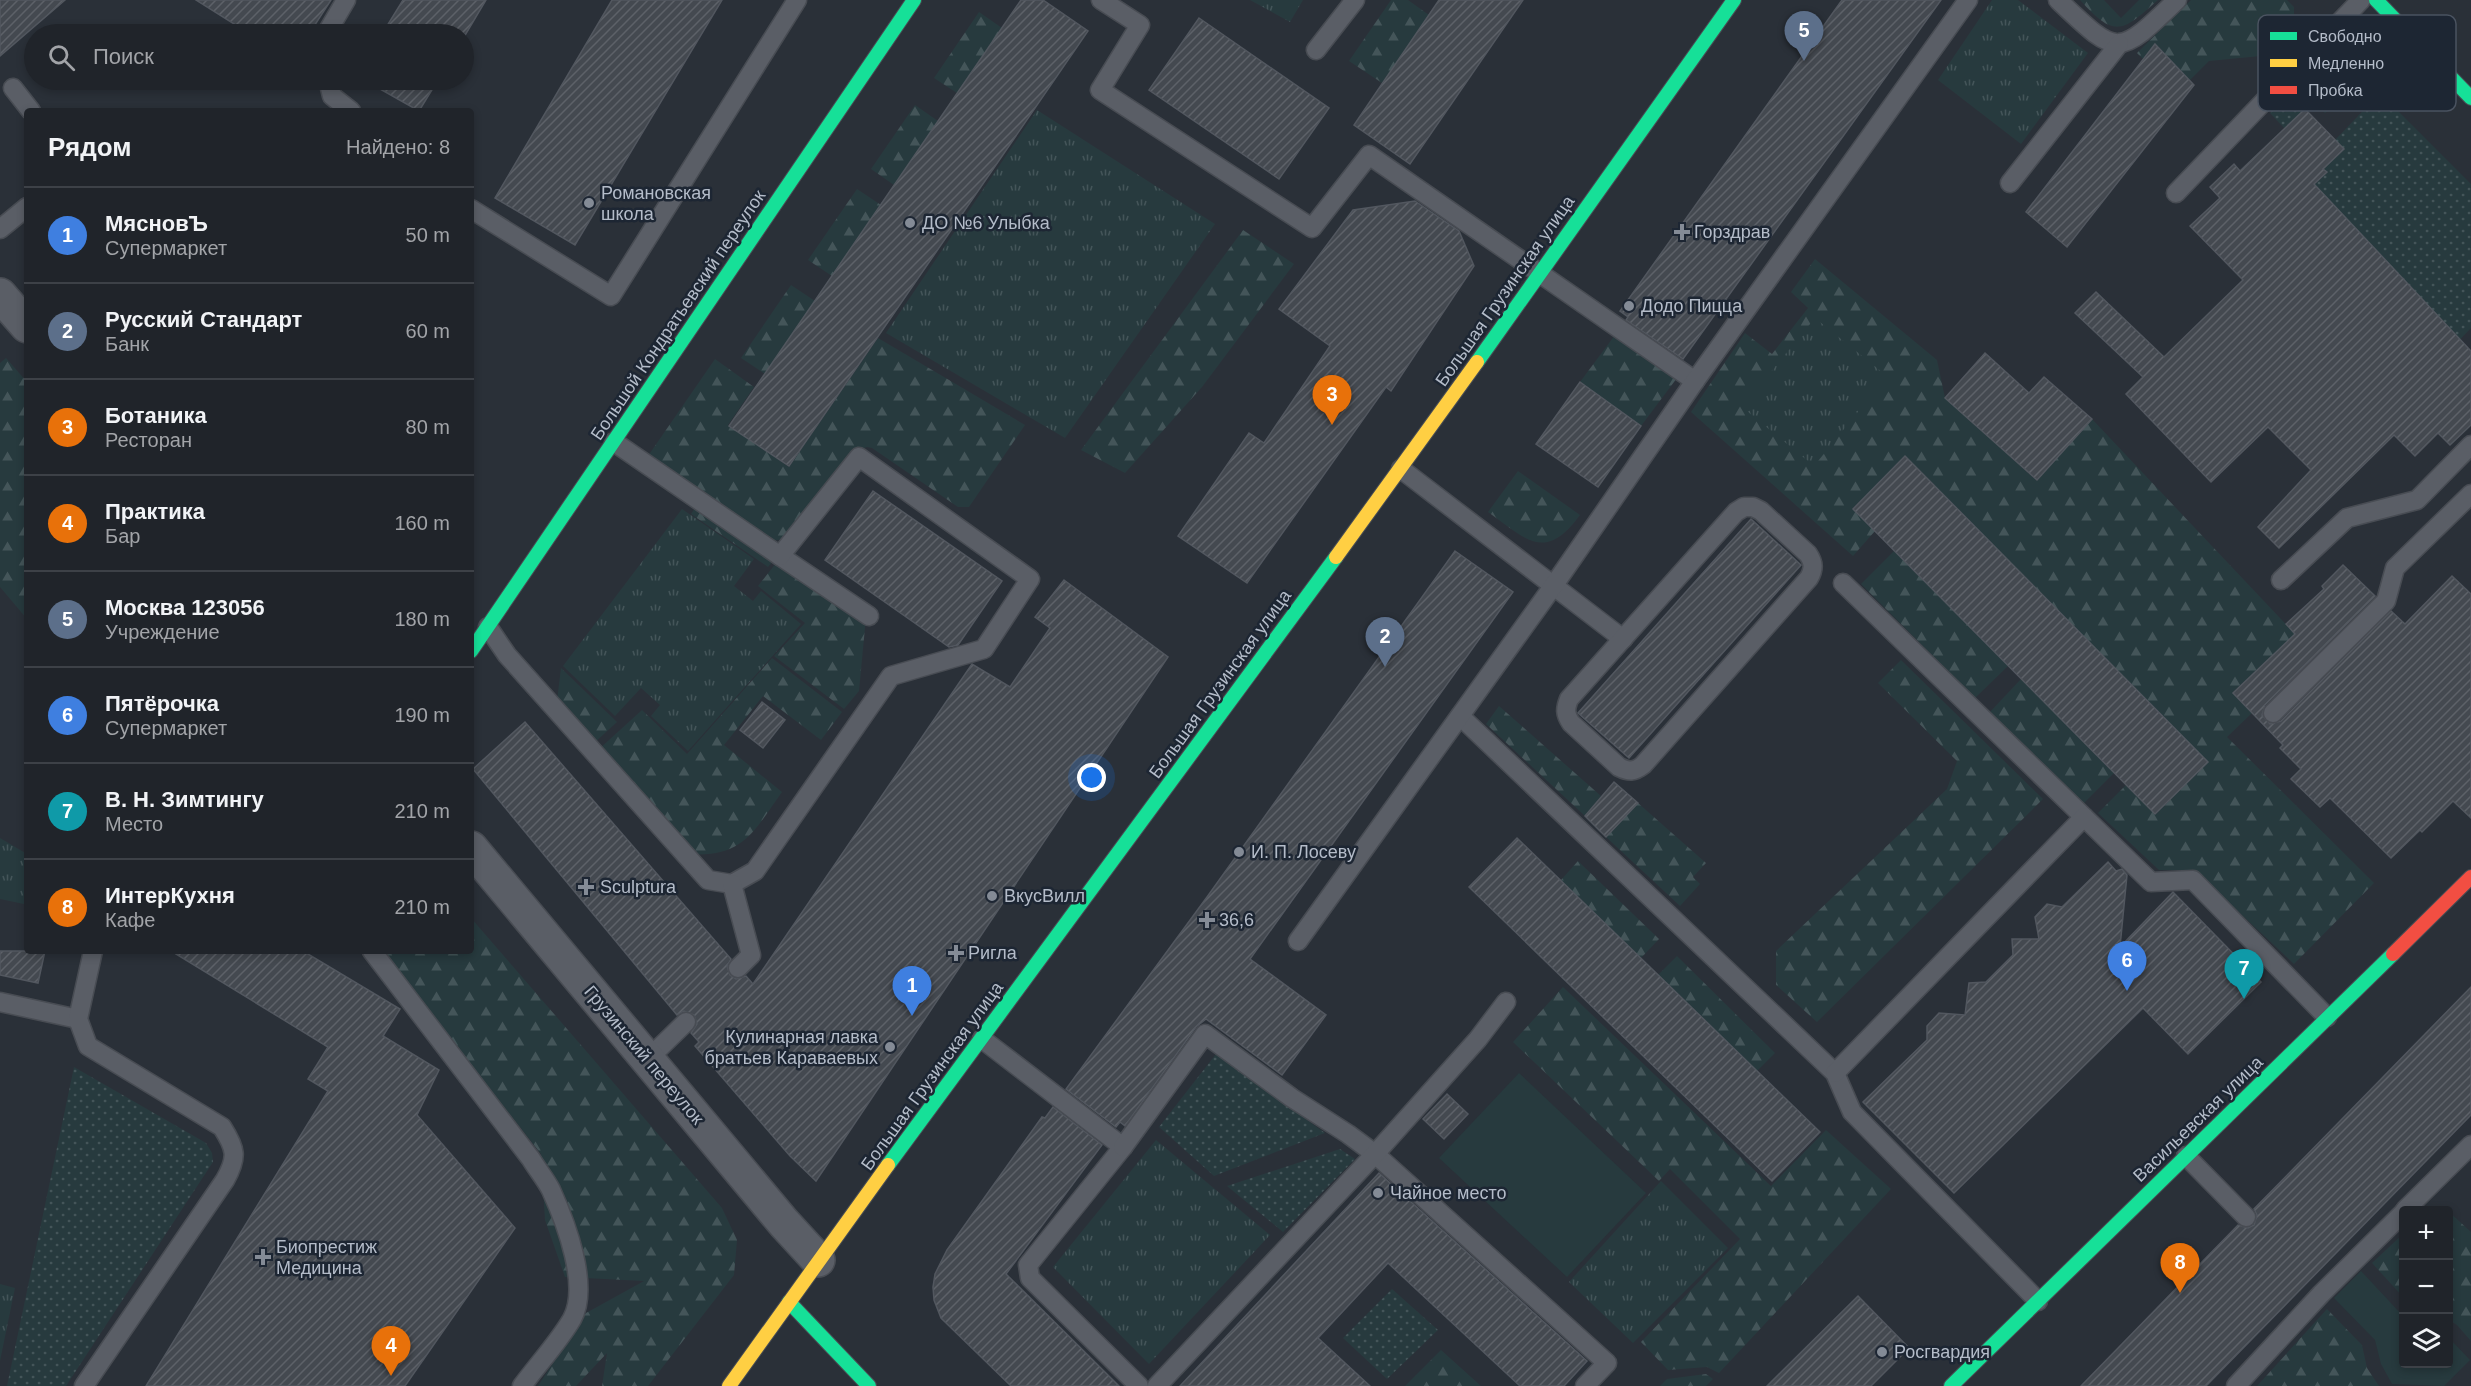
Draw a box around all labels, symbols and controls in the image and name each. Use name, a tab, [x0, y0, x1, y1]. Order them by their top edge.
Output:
pin: 5	[1784, 11, 1824, 61]
legend	[2258, 15, 2456, 111]
search box	[24, 24, 474, 90]
text: Свободно	[2308, 28, 2382, 45]
icon: search	[45, 41, 78, 74]
text: Поиск	[93, 44, 154, 69]
text: Медленно	[2308, 55, 2384, 72]
text: Пробка	[2308, 82, 2363, 99]
text: Рядом	[48, 132, 131, 162]
text: Найдено: 8	[346, 136, 450, 158]
place label: Романовская школа	[601, 183, 711, 224]
street label: Большой Кондратьевский переулок	[587, 186, 769, 444]
street label: Большая Грузинская улица	[1431, 191, 1579, 390]
marker: Романовская школа	[582, 196, 596, 210]
text: МясновЪ	[105, 211, 208, 236]
place label: ДО №6 Улыбка	[922, 213, 1051, 233]
marker: ДО №6 Улыбка	[903, 216, 917, 230]
place label: Горздрав	[1694, 222, 1770, 242]
text: 1	[62, 224, 73, 246]
text: 50 m	[406, 224, 450, 246]
marker: Горздрав	[1675, 225, 1689, 239]
text: Супермаркет	[105, 237, 227, 259]
place label: Додо Пицца	[1641, 296, 1743, 316]
marker: Додо Пицца	[1622, 299, 1636, 313]
text: Русский Стандарт	[105, 307, 302, 332]
text: 2	[62, 320, 73, 342]
text: 60 m	[406, 320, 450, 342]
text: Банк	[105, 333, 149, 355]
pin: 3	[1312, 376, 1352, 425]
text: Ботаника	[105, 403, 207, 428]
text: 3	[62, 416, 73, 438]
text: 80 m	[406, 416, 450, 438]
text: Ресторан	[105, 429, 192, 451]
text: Практика	[105, 499, 205, 524]
text: 4	[62, 512, 73, 534]
text: 160 m	[394, 512, 450, 534]
text: Бар	[105, 525, 140, 547]
street label: Большая Грузинская улица	[1145, 585, 1296, 782]
text: Москва 123056	[105, 595, 265, 620]
text: 5	[62, 608, 73, 630]
text: 180 m	[394, 608, 450, 630]
pin: 2	[1366, 618, 1404, 667]
text: Учреждение	[105, 621, 220, 643]
text: Пятёрочка	[105, 691, 219, 716]
text: 6	[62, 704, 73, 726]
text: 190 m	[394, 704, 450, 726]
text: Супермаркет	[105, 717, 227, 739]
your location	[1077, 763, 1106, 792]
text: В. Н. Зимтингу	[105, 787, 264, 812]
text: 7	[62, 800, 73, 822]
text: 210 m	[394, 800, 450, 822]
text: Место	[105, 813, 163, 835]
place label: И. П. Лосеву	[1251, 842, 1356, 862]
marker: И. П. Лосеву	[1232, 845, 1246, 859]
place label: Sculptura	[600, 877, 677, 897]
marker: Sculptura	[577, 878, 595, 896]
text: ИнтерКухня	[105, 883, 235, 908]
place label: ВкусВилл	[1004, 886, 1085, 906]
marker: ВкусВилл	[985, 889, 999, 903]
text: 8	[62, 896, 73, 918]
text: 210 m	[394, 896, 450, 918]
text: Кафе	[105, 909, 155, 931]
place label: 36,6	[1219, 910, 1254, 930]
marker: 36,6	[1200, 913, 1214, 927]
pin: 6	[2108, 942, 2146, 991]
place label: Ригла	[968, 943, 1018, 963]
marker: Ригла	[949, 946, 963, 960]
pin: 7	[2224, 950, 2264, 999]
pin: 1	[892, 966, 932, 1016]
street label: Большая Грузинская улица	[857, 977, 1008, 1174]
street label: Грузинский переулок	[580, 982, 708, 1128]
place label: Кулинарная лавка братьев Караваевых	[704, 1027, 879, 1068]
marker: Кулинарная лавка братьев Караваевых	[883, 1040, 897, 1054]
street label: Васильевская улица	[2129, 1051, 2267, 1186]
place label: Чайное место	[1390, 1183, 1506, 1203]
marker: Чайное место	[1371, 1186, 1385, 1200]
map controls	[2399, 1206, 2453, 1368]
button: +	[2399, 1206, 2453, 1260]
place label: Биопрестиж Медицина	[276, 1237, 377, 1278]
pin: 8	[2160, 1244, 2200, 1293]
marker: Биопрестиж Медицина	[254, 1248, 272, 1266]
button: −	[2399, 1260, 2453, 1314]
button: layers	[2399, 1314, 2453, 1368]
pin: 4	[372, 1326, 410, 1376]
place label: Росгвардия	[1894, 1342, 1990, 1362]
marker: Росгвардия	[1875, 1345, 1889, 1359]

